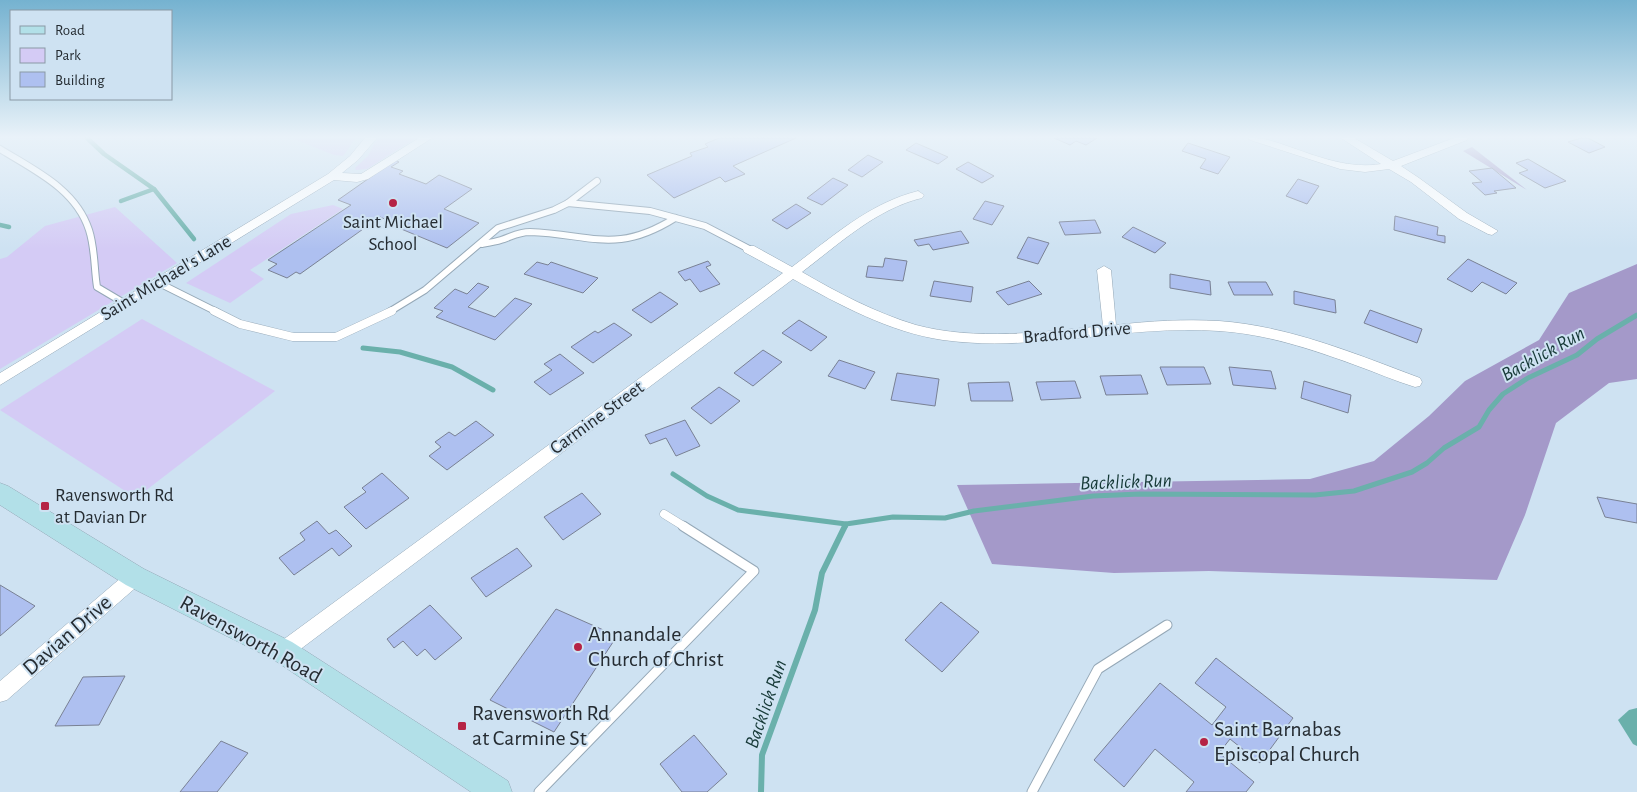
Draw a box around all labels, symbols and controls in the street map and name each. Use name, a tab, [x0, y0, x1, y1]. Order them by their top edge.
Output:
legend	[10, 10, 172, 100]
text: Road	[55, 23, 85, 38]
text: Park	[55, 48, 81, 63]
text: Building	[55, 73, 105, 88]
marker: Saint Michael School	[387, 197, 399, 209]
place label: Saint Michael School	[343, 213, 443, 254]
street label: Saint Michael's Lane	[98, 232, 234, 324]
street label: Bradford Drive	[1023, 319, 1131, 347]
water label: Backlick Run	[1498, 323, 1588, 385]
street label: Carmine Street	[547, 378, 647, 458]
water label: Backlick Run	[1080, 470, 1172, 494]
place label: Ravensworth Rd at Davian Dr	[55, 486, 174, 527]
marker: Ravensworth Rd at Davian Dr	[39, 500, 51, 512]
street label: Davian Drive	[18, 591, 116, 679]
street label: Ravensworth Road	[176, 591, 326, 687]
place label: Annandale Church of Christ	[588, 623, 723, 670]
marker: Annandale Church of Christ	[572, 641, 584, 653]
water label: Backlick Run	[742, 657, 790, 751]
place label: Ravensworth Rd at Carmine St	[472, 702, 609, 749]
place label: Saint Barnabas Episcopal Church	[1214, 718, 1360, 765]
marker: Ravensworth Rd at Carmine St	[456, 720, 468, 732]
marker: Saint Barnabas Episcopal Church	[1198, 736, 1210, 748]

